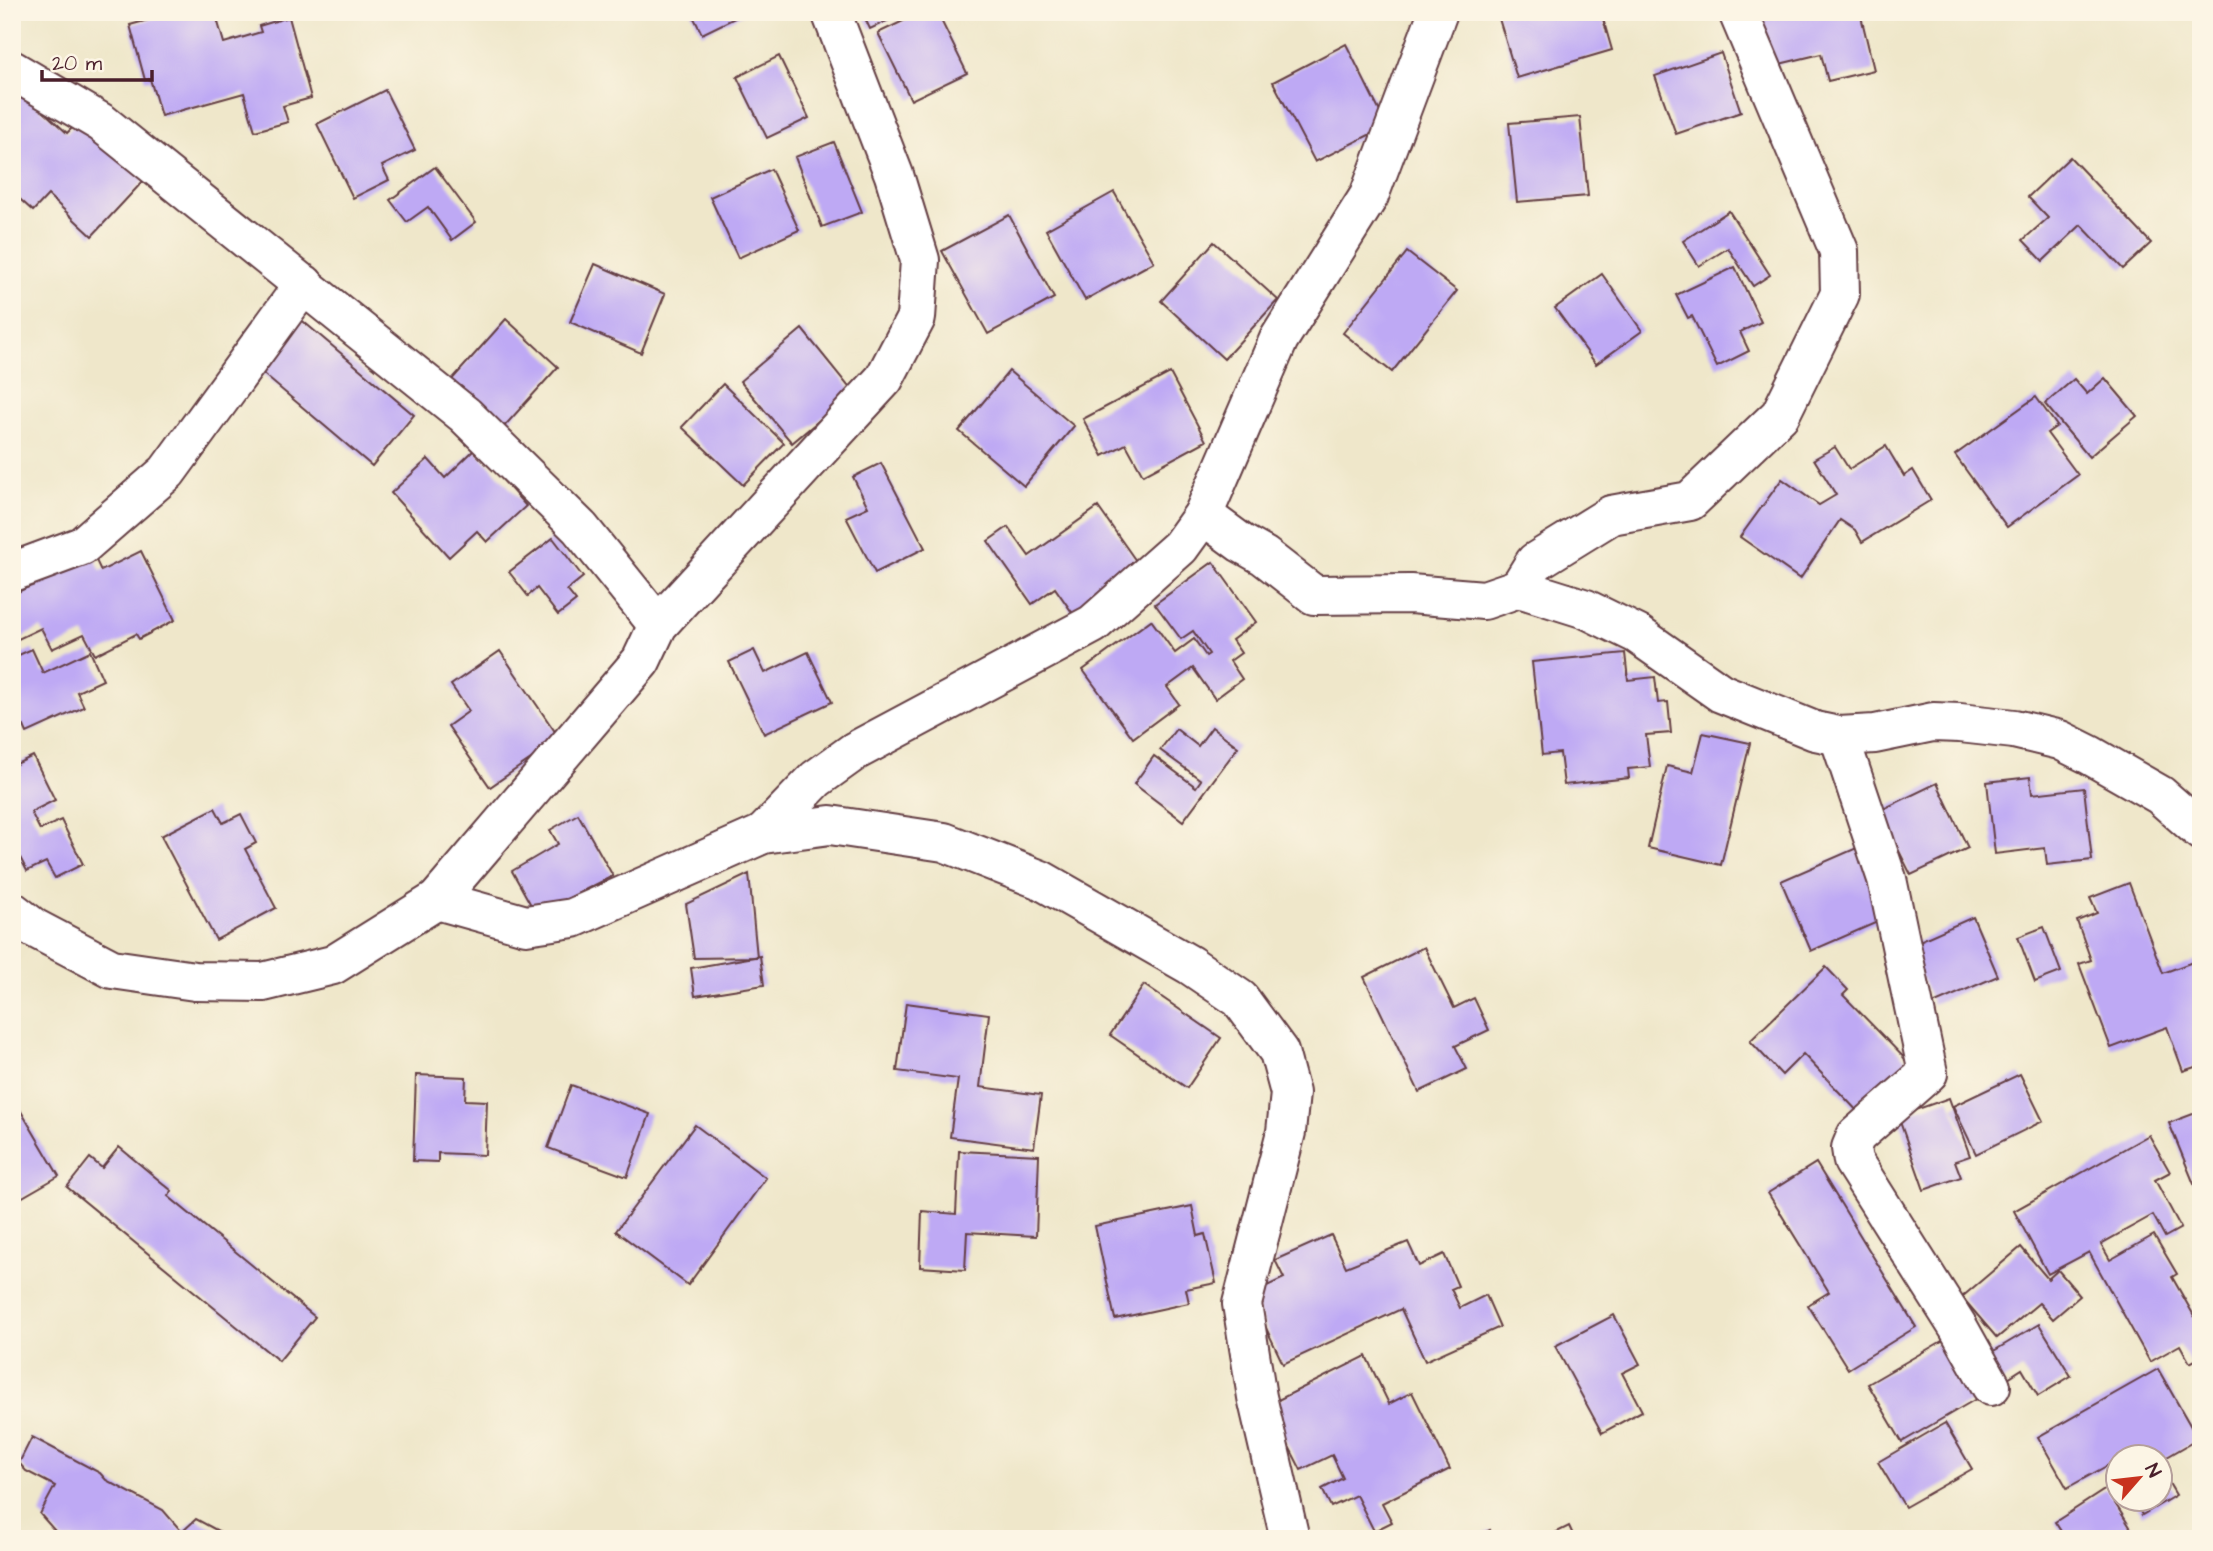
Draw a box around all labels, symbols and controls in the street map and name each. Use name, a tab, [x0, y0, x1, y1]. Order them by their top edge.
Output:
scale bar	[42, 38, 152, 82]
text: 20 m	[52, 49, 103, 78]
north arrow	[2104, 1442, 2174, 1512]
text: N	[2138, 1459, 2167, 1482]

